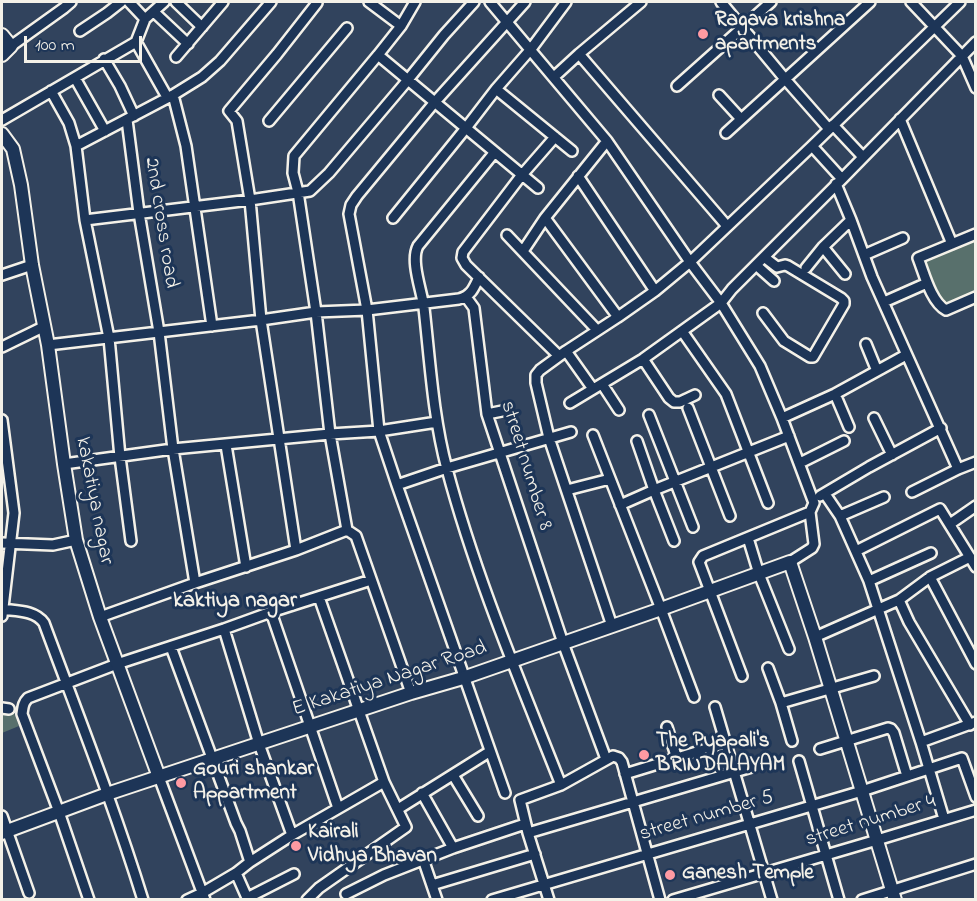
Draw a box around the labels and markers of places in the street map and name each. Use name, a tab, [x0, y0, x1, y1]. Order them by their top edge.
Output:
place label: Ragava krishna apartments	[715, 9, 845, 59]
marker: Ragava krishna apartments	[696, 27, 710, 41]
place label: The Pyapali's BRINDALAYAM	[656, 730, 785, 780]
marker: The Pyapali's BRINDALAYAM	[637, 748, 651, 762]
place label: Gouri shankar Appartment	[193, 758, 314, 808]
marker: Gouri shankar Appartment	[174, 776, 188, 790]
place label: Kairali Vidhya Bhavan	[308, 821, 437, 871]
marker: Kairali Vidhya Bhavan	[289, 839, 303, 853]
place label: Ganesh Temple	[682, 862, 814, 888]
marker: Ganesh Temple	[663, 868, 677, 882]

